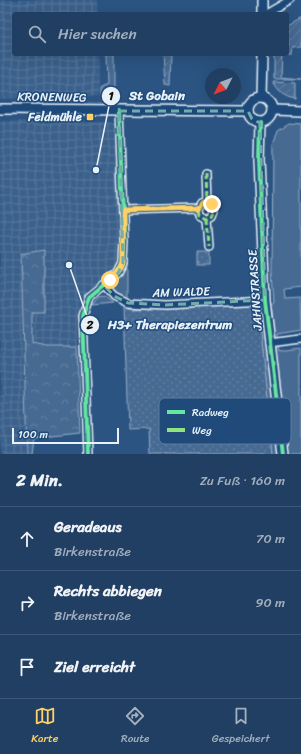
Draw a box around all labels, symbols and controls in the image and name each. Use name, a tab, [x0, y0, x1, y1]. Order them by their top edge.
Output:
search box	[12, 12, 289, 56]
text: Hier suchen	[58, 21, 137, 47]
icon: search	[26, 23, 48, 45]
north arrow	[205, 68, 241, 104]
callout: St Gobain	[101, 83, 193, 108]
text: St Gobain	[128, 84, 186, 107]
street label: KRONENWEG	[17, 85, 87, 109]
text: 1	[108, 85, 114, 107]
place label: Feldmühle	[27, 106, 83, 128]
marker: Feldmühle	[85, 112, 95, 122]
route end	[203, 195, 221, 213]
street label: JAHNSTRASSE	[241, 247, 269, 332]
route start	[101, 271, 119, 289]
street label: AM WALDE	[151, 280, 211, 304]
callout: H3+ Therapiezentrum	[80, 312, 240, 337]
text: H3+ Therapiezentrum	[107, 313, 232, 336]
text: 2	[86, 314, 94, 336]
legend	[159, 398, 291, 444]
text: Radweg	[192, 403, 229, 422]
text: Weg	[192, 421, 212, 440]
text: 100 m	[18, 425, 48, 444]
scale bar	[12, 426, 119, 445]
text: 2 Min.	[16, 465, 63, 495]
text: Zu Fuß · 160 m	[200, 469, 285, 492]
text: Geradeaus	[54, 514, 122, 540]
text: 70 m	[256, 527, 285, 550]
icon: ahead	[16, 528, 38, 550]
text: Birkenstraße	[54, 540, 131, 563]
text: Rechts abbiegen	[54, 578, 162, 604]
text: 90 m	[255, 591, 285, 614]
icon: right	[16, 592, 38, 614]
text: Birkenstraße	[54, 604, 131, 627]
text: Ziel erreicht	[54, 654, 135, 680]
icon: arrive	[16, 656, 38, 678]
tab: Karte	[31, 705, 58, 748]
tab: Route	[121, 705, 149, 748]
tab: Gespeichert	[212, 705, 270, 748]

